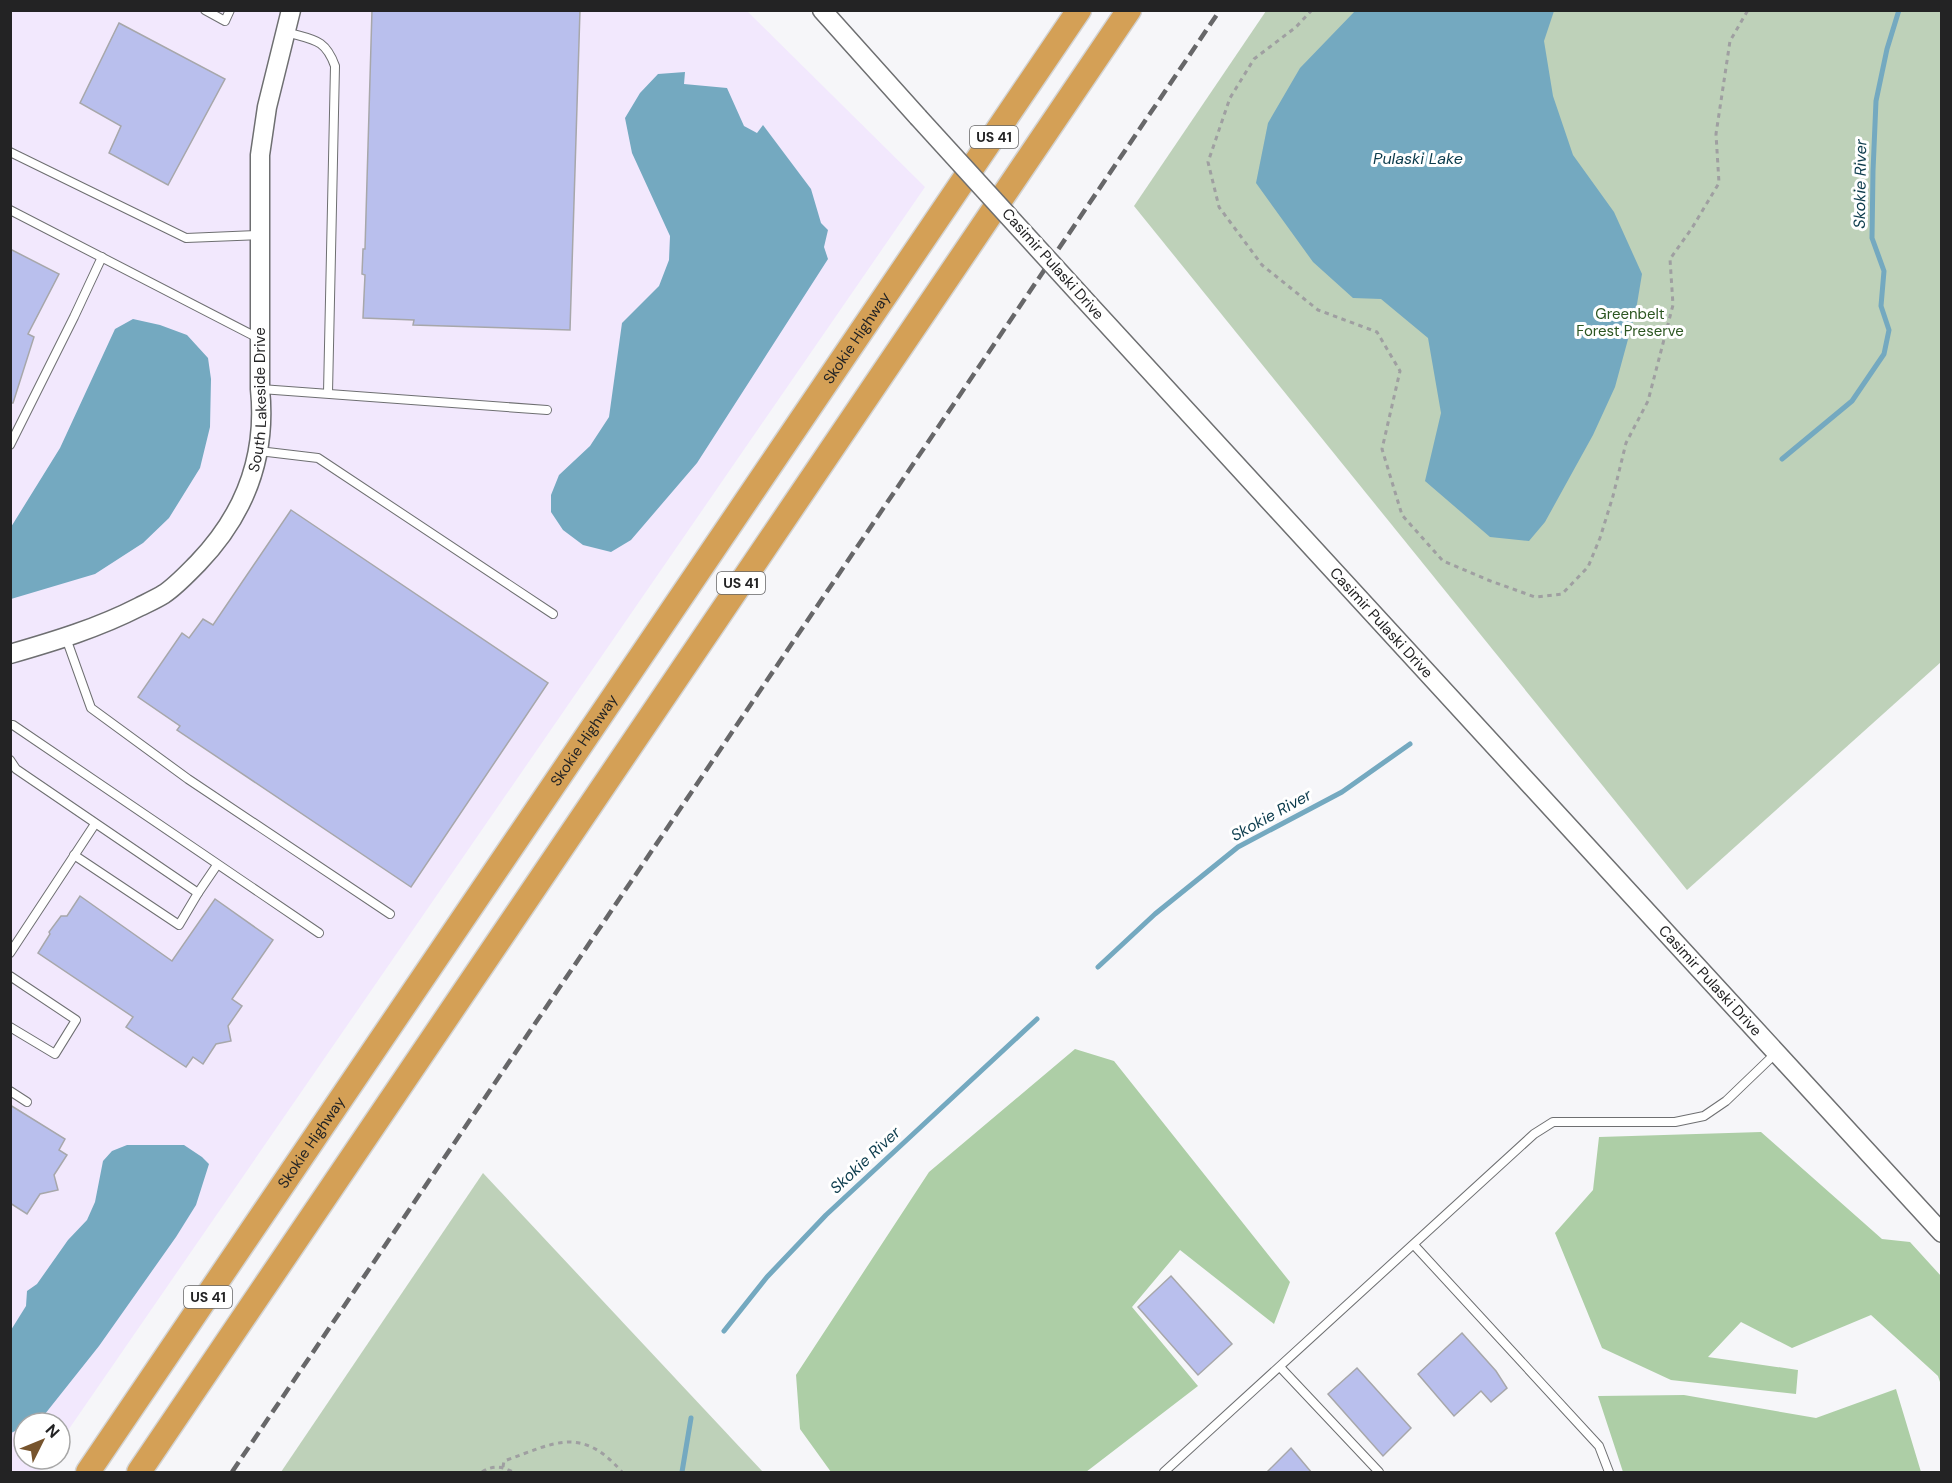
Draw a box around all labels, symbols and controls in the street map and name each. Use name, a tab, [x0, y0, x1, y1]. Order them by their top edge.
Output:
road number: US 41	[970, 126, 1018, 148]
water label: Skokie River	[1849, 138, 1871, 229]
water label: Pulaski Lake	[1373, 148, 1463, 169]
street label: Casimir Pulaski Drive	[998, 204, 1108, 324]
street label: Skokie Highway	[818, 288, 895, 388]
park label: Greenbelt Forest Preserve	[1576, 304, 1684, 341]
street label: South Lakeside Drive	[243, 327, 271, 474]
street label: Casimir Pulaski Drive	[1325, 563, 1437, 682]
road number: US 41	[717, 572, 765, 594]
street label: Skokie Highway	[546, 690, 623, 790]
water label: Skokie River	[1227, 784, 1316, 846]
street label: Casimir Pulaski Drive	[1654, 921, 1766, 1040]
street label: Skokie Highway	[273, 1092, 350, 1192]
water label: Skokie River	[825, 1121, 906, 1198]
road number: US 41	[184, 1286, 232, 1308]
north arrow	[12, 1411, 72, 1471]
text: N	[41, 1420, 64, 1443]

